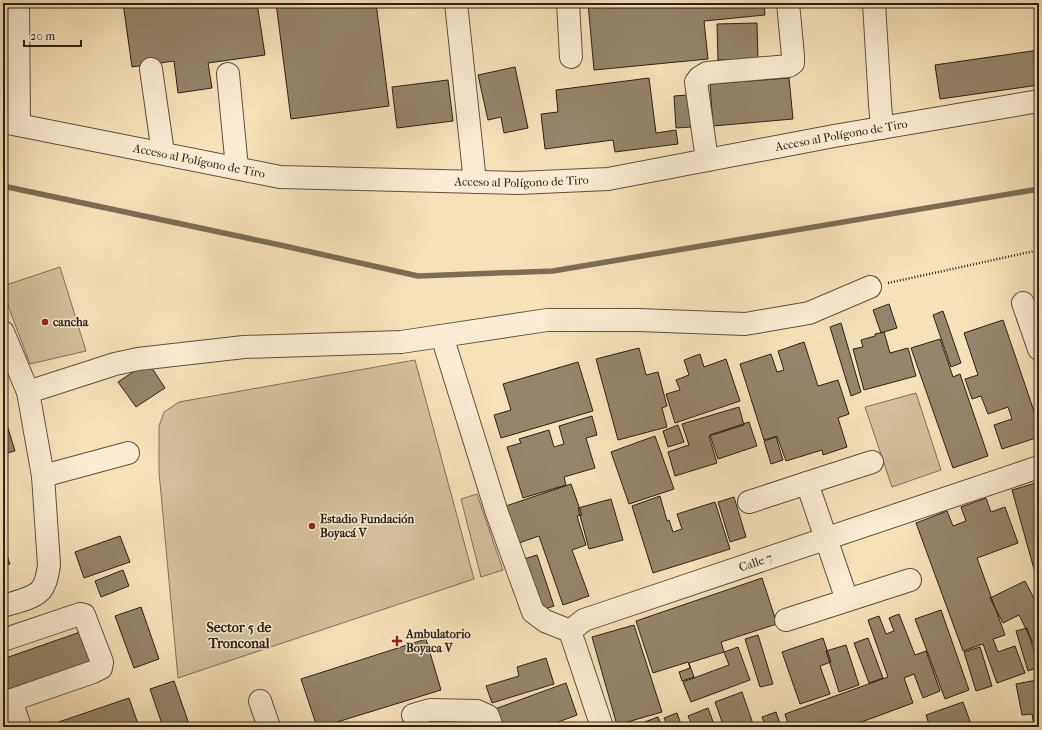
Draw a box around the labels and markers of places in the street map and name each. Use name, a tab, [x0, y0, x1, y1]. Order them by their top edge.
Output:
place label: cancha	[53, 315, 89, 329]
marker: cancha	[40, 317, 50, 327]
place label: Estadio Fundación Boyacá V	[320, 512, 415, 541]
marker: Estadio Fundación Boyacá V	[307, 521, 317, 531]
place label: Ambulatorio Boyaca V	[405, 627, 471, 656]
marker: Ambulatorio Boyaca V	[391, 635, 403, 647]

